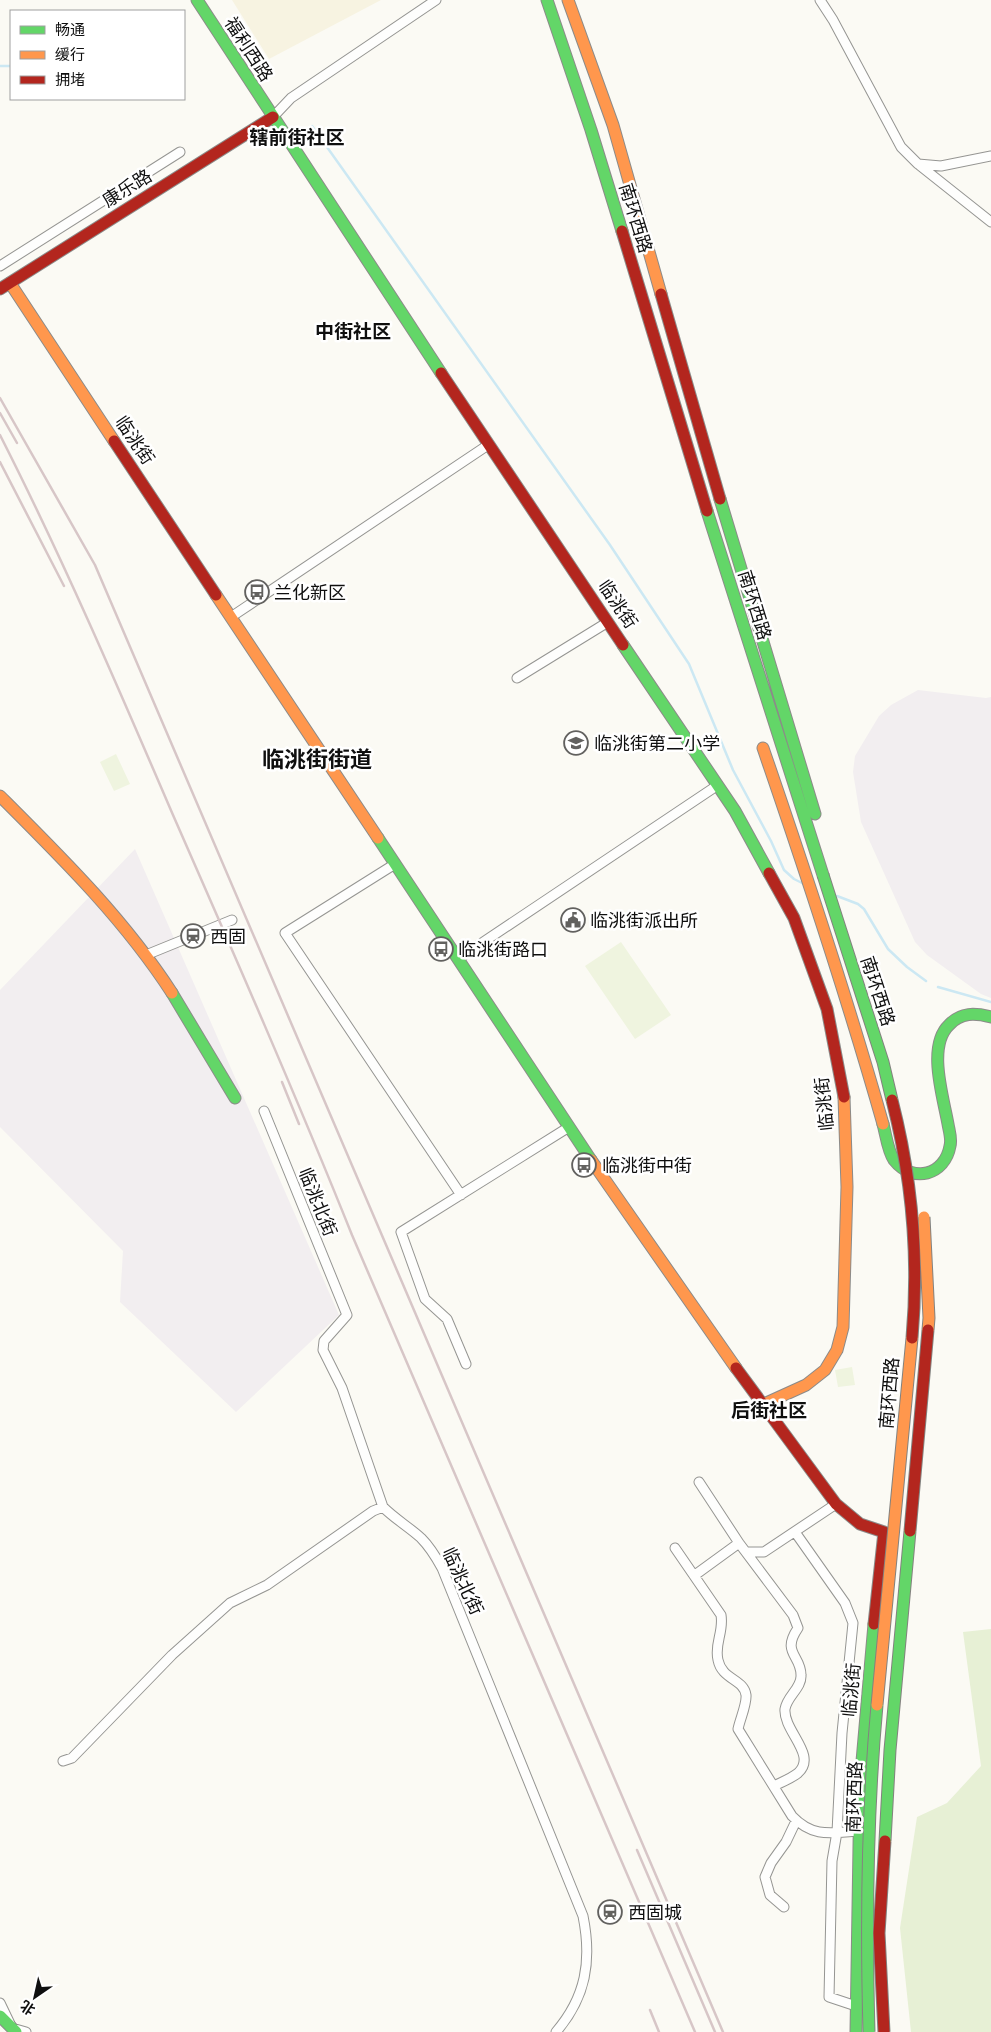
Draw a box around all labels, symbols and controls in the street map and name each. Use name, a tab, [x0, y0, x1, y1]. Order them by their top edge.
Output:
legend	[10, 10, 185, 100]
street label: 福利西路	[221, 13, 277, 85]
text: 畅通	[55, 21, 85, 39]
text: 缓行	[55, 46, 85, 64]
text: 拥堵	[55, 71, 85, 89]
district label: 辖前街社区	[249, 126, 345, 149]
street label: 康乐路	[99, 165, 155, 211]
street label: 南环西路	[615, 181, 657, 255]
district label: 中街社区	[315, 320, 391, 343]
street label: 临洮街	[111, 412, 159, 468]
street label: 南环西路	[734, 568, 776, 642]
street label: 临洮街	[594, 576, 642, 632]
bus stop icon: 兰化新区	[244, 579, 270, 605]
place label: 兰化新区	[274, 582, 346, 603]
school or university icon: 临洮街第二小学	[563, 730, 589, 756]
place label: 临洮街第二小学	[594, 733, 720, 754]
district label: 临洮街街道	[262, 747, 372, 772]
public building icon: 临洮街派出所	[560, 907, 586, 933]
place label: 临洮街派出所	[590, 910, 698, 931]
station icon: 西固	[180, 923, 206, 949]
place label: 西固	[210, 926, 246, 947]
bus stop icon: 临洮街路口	[428, 936, 454, 962]
place label: 临洮街路口	[458, 939, 548, 960]
street label: 南环西路	[857, 954, 899, 1028]
street label: 临洮街	[811, 1076, 837, 1132]
bus stop icon: 临洮街中街	[571, 1152, 597, 1178]
place label: 临洮街中街	[602, 1155, 692, 1176]
street label: 临洮北街	[295, 1165, 341, 1239]
street label: 南环西路	[875, 1356, 903, 1430]
district label: 后街社区	[731, 1399, 807, 1422]
street label: 临洮北街	[438, 1544, 488, 1618]
street label: 临洮街	[838, 1662, 864, 1718]
street label: 南环西路	[842, 1761, 866, 1833]
station icon: 西固城	[597, 1899, 623, 1925]
place label: 西固城	[628, 1902, 682, 1923]
north arrow	[10, 1972, 60, 2022]
text: 北	[17, 1997, 38, 2018]

